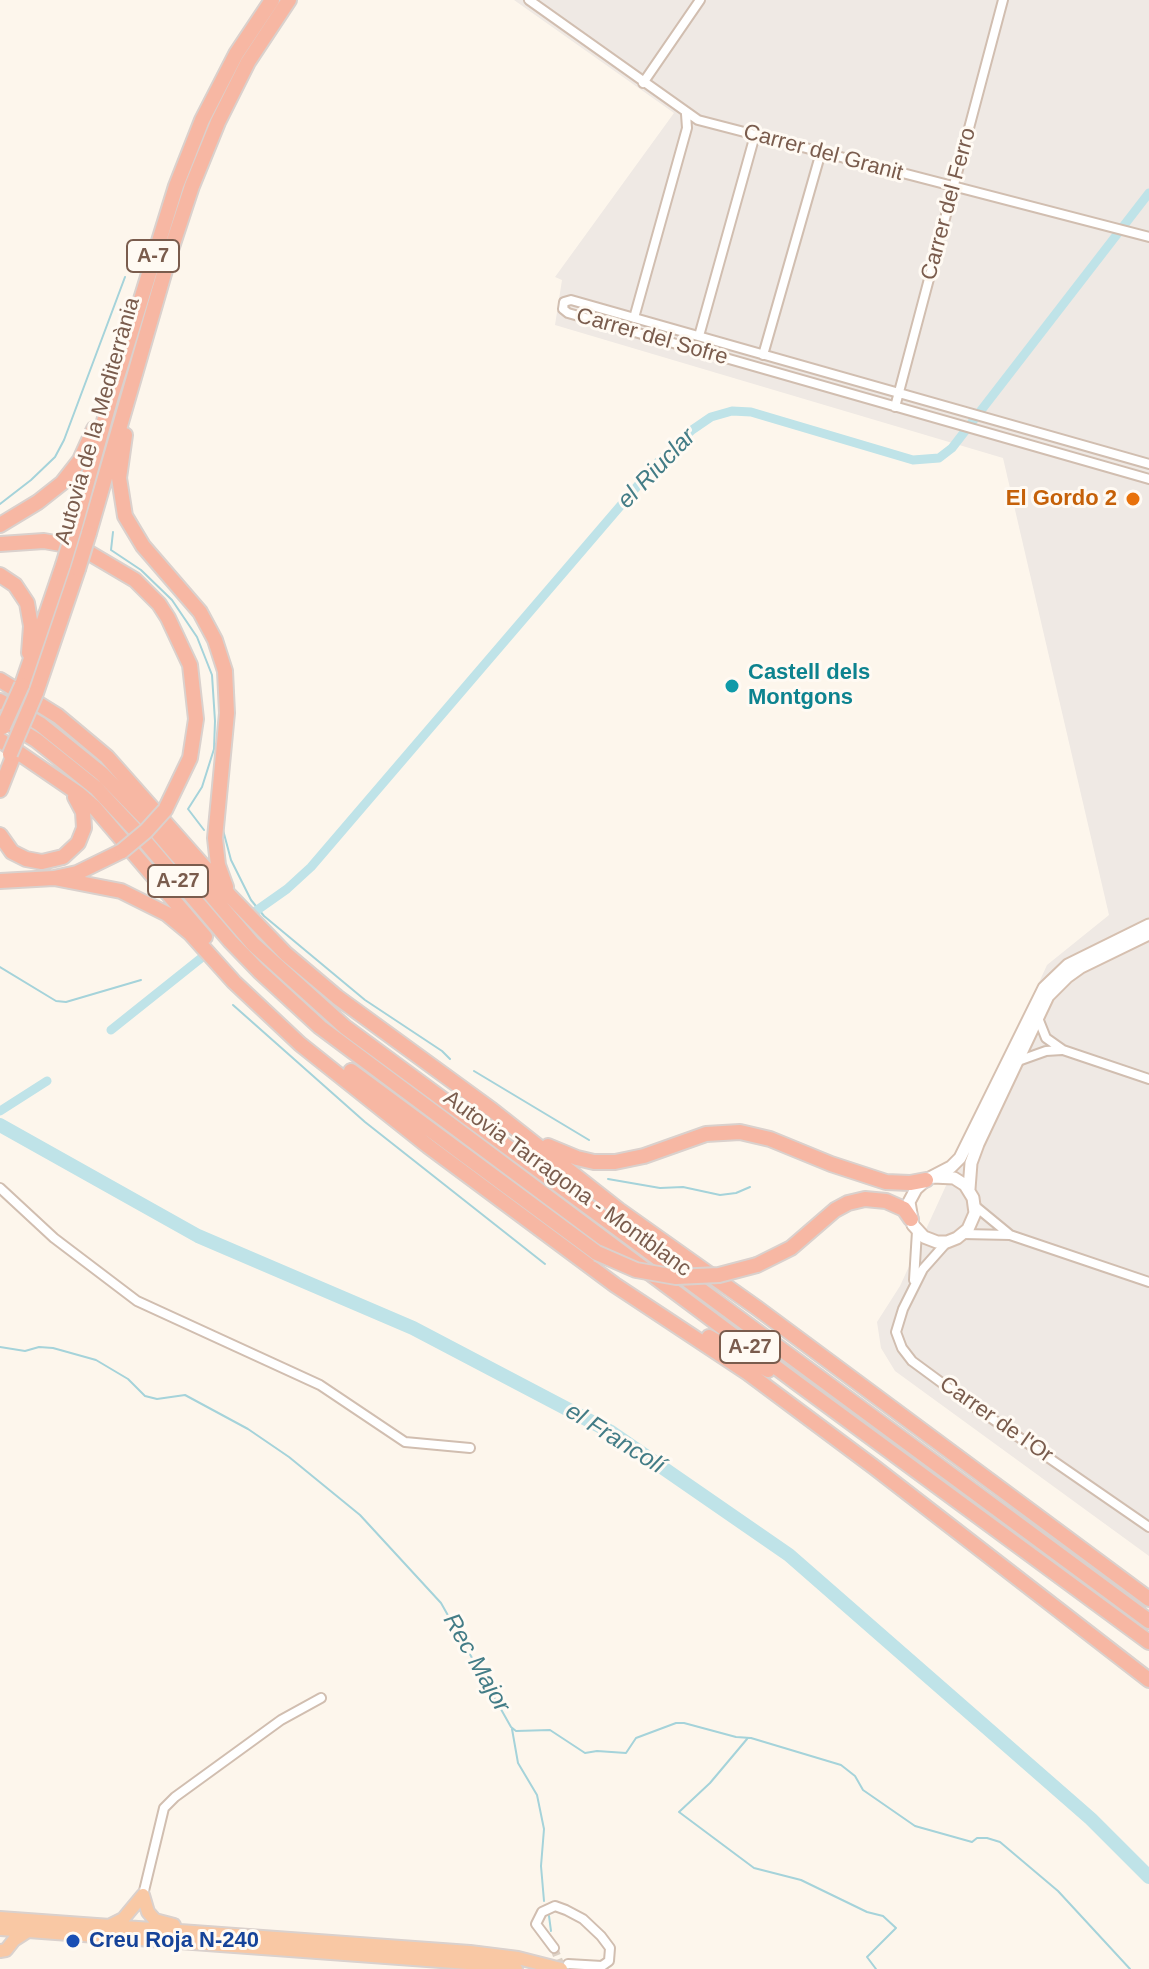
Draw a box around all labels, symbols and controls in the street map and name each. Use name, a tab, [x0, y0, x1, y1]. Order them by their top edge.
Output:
street label: Carrer del Granit	[740, 119, 906, 187]
street label: Carrer del Ferro	[916, 125, 982, 283]
road number: A-7	[127, 240, 179, 272]
street label: Autovia de la Mediterrània	[50, 295, 146, 547]
street label: Carrer del Sofre	[573, 303, 731, 371]
water label: el Riuclar	[612, 423, 702, 515]
place label: El Gordo 2	[1006, 486, 1117, 512]
marker: El Gordo 2	[1124, 490, 1142, 508]
place label: Castell dels Montgons	[748, 660, 870, 712]
marker: Castell dels Montgons	[723, 677, 741, 695]
road number: A-27	[148, 865, 208, 897]
street label: Autovia Tarragona - Montblanc	[438, 1085, 696, 1283]
road number: A-27	[720, 1331, 780, 1363]
street label: Carrer de l'Or	[934, 1371, 1058, 1469]
water label: el Francolí	[560, 1397, 670, 1481]
water label: Rec Major	[436, 1608, 516, 1718]
place label: Creu Roja N-240	[89, 1928, 259, 1954]
marker: Creu Roja N-240	[64, 1932, 82, 1950]

